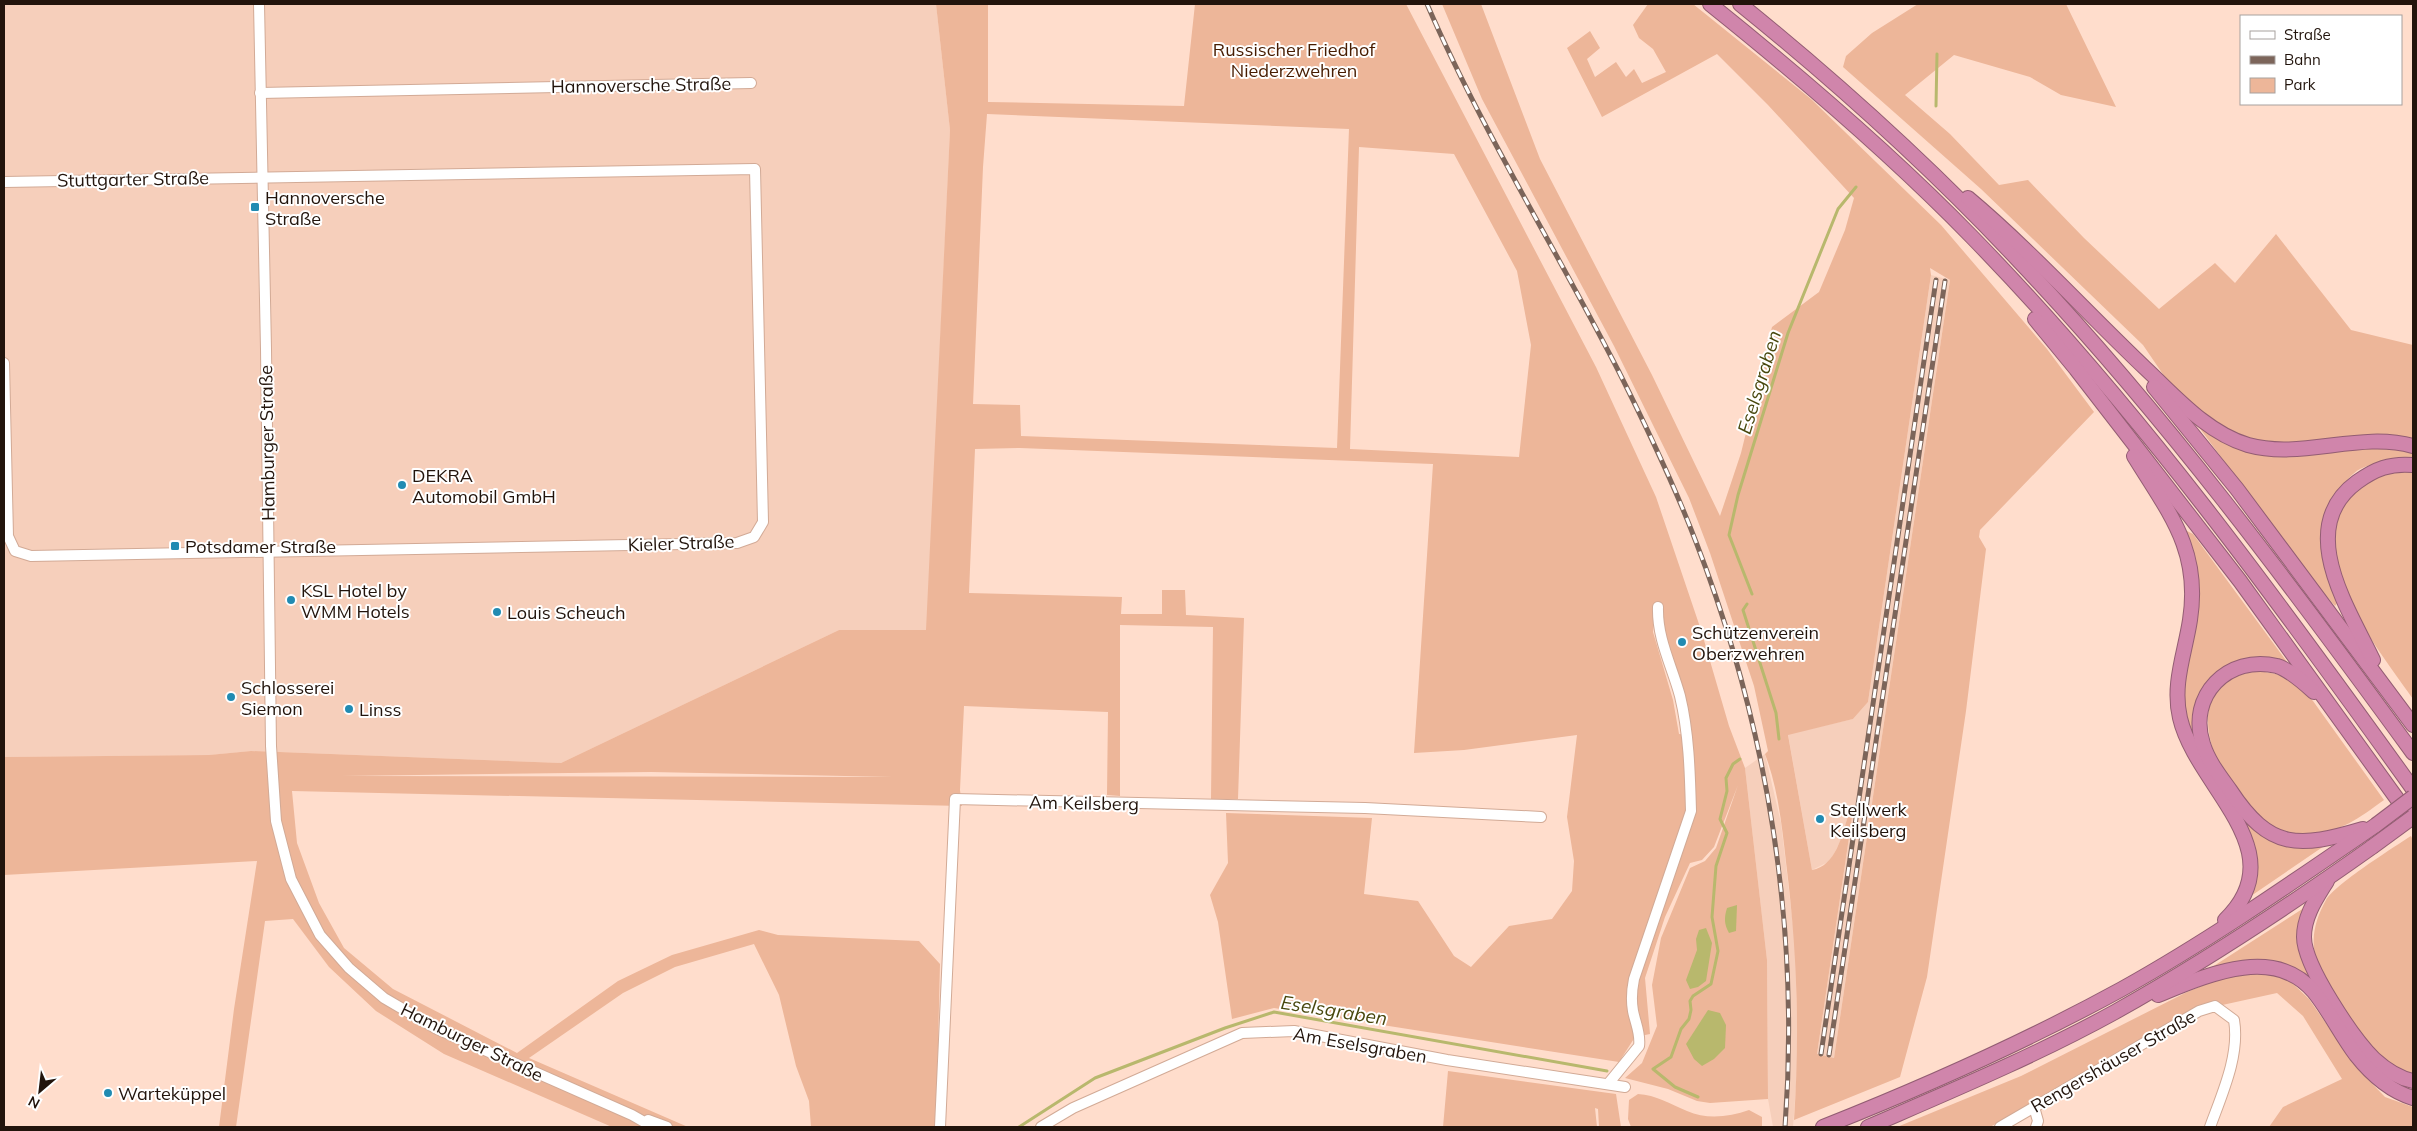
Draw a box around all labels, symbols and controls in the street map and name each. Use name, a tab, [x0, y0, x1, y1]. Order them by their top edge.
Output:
legend	[2240, 15, 2402, 105]
text: Straße	[2284, 25, 2331, 44]
park label: Russischer Friedhof Niederzwehren	[1213, 38, 1376, 82]
text: Bahn	[2284, 50, 2321, 69]
street label: Hannoversche Straße	[551, 72, 731, 98]
text: Park	[2284, 75, 2316, 94]
street label: Stuttgarter Straße	[57, 166, 209, 192]
place label: Hannoversche Straße	[265, 186, 385, 230]
marker: Hannoversche Straße	[249, 201, 261, 213]
water label: Eselsgraben	[1732, 327, 1786, 437]
street label: Hamburger Straße	[254, 365, 280, 521]
place label: DEKRA Automobil GmbH	[412, 464, 556, 508]
marker: DEKRA Automobil GmbH	[396, 479, 408, 491]
street label: Kieler Straße	[627, 530, 735, 556]
place label: Potsdamer Straße	[185, 535, 336, 558]
marker: Potsdamer Straße	[169, 540, 181, 552]
place label: KSL Hotel by WMM Hotels	[301, 579, 410, 623]
marker: KSL Hotel by WMM Hotels	[285, 594, 297, 606]
place label: Louis Scheuch	[507, 601, 626, 624]
marker: Louis Scheuch	[491, 606, 503, 618]
place label: Schützenverein Oberzwehren	[1692, 621, 1819, 665]
marker: Schützenverein Oberzwehren	[1676, 636, 1688, 648]
place label: Schlosserei Siemon	[241, 676, 334, 720]
marker: Schlosserei Siemon	[225, 691, 237, 703]
place label: Linss	[359, 698, 402, 721]
marker: Linss	[343, 703, 355, 715]
street label: Am Keilsberg	[1029, 791, 1139, 815]
place label: Stellwerk Keilsberg	[1830, 798, 1908, 842]
marker: Stellwerk Keilsberg	[1814, 813, 1826, 825]
water label: Eselsgraben	[1279, 990, 1389, 1030]
street label: Hamburger Straße	[397, 998, 547, 1086]
street label: Rengershäuser Straße	[2027, 1004, 2199, 1118]
street label: Am Eselsgraben	[1291, 1022, 1429, 1068]
north arrow	[15, 1066, 65, 1116]
place label: Warteküppel	[118, 1082, 226, 1105]
marker: Warteküppel	[102, 1087, 114, 1099]
text: N	[25, 1092, 43, 1113]

